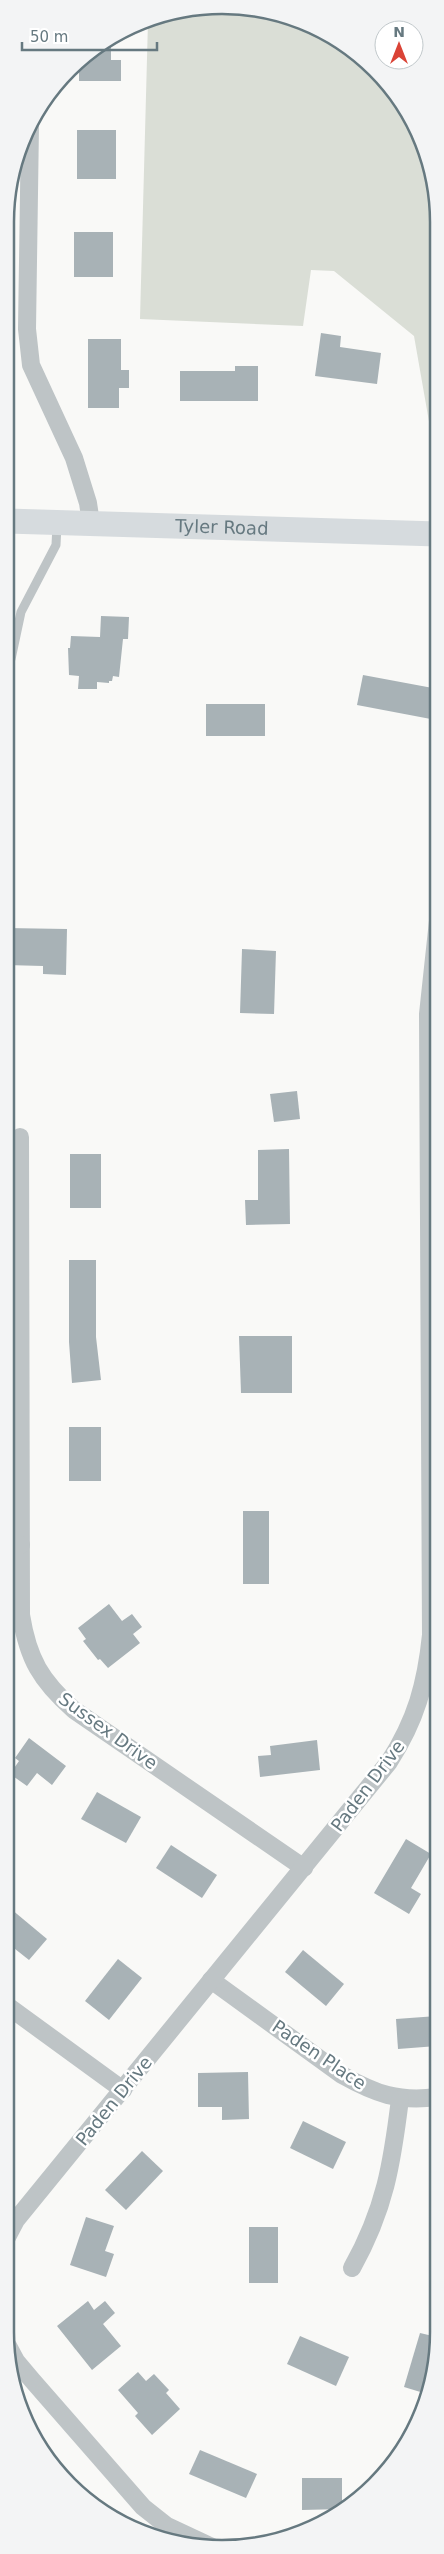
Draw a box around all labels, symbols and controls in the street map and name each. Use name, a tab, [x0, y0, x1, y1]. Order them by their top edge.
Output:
scale bar	[22, 20, 158, 52]
north arrow	[374, 20, 424, 70]
text: N	[393, 24, 405, 40]
text: 50 m	[30, 28, 68, 46]
street label: Tyler Road	[174, 515, 269, 539]
street label: Sussex Drive	[55, 1688, 162, 1773]
street label: Paden Drive	[327, 1736, 409, 1835]
street label: Paden Place	[268, 2016, 370, 2094]
street label: Paden Drive	[71, 2052, 156, 2150]

